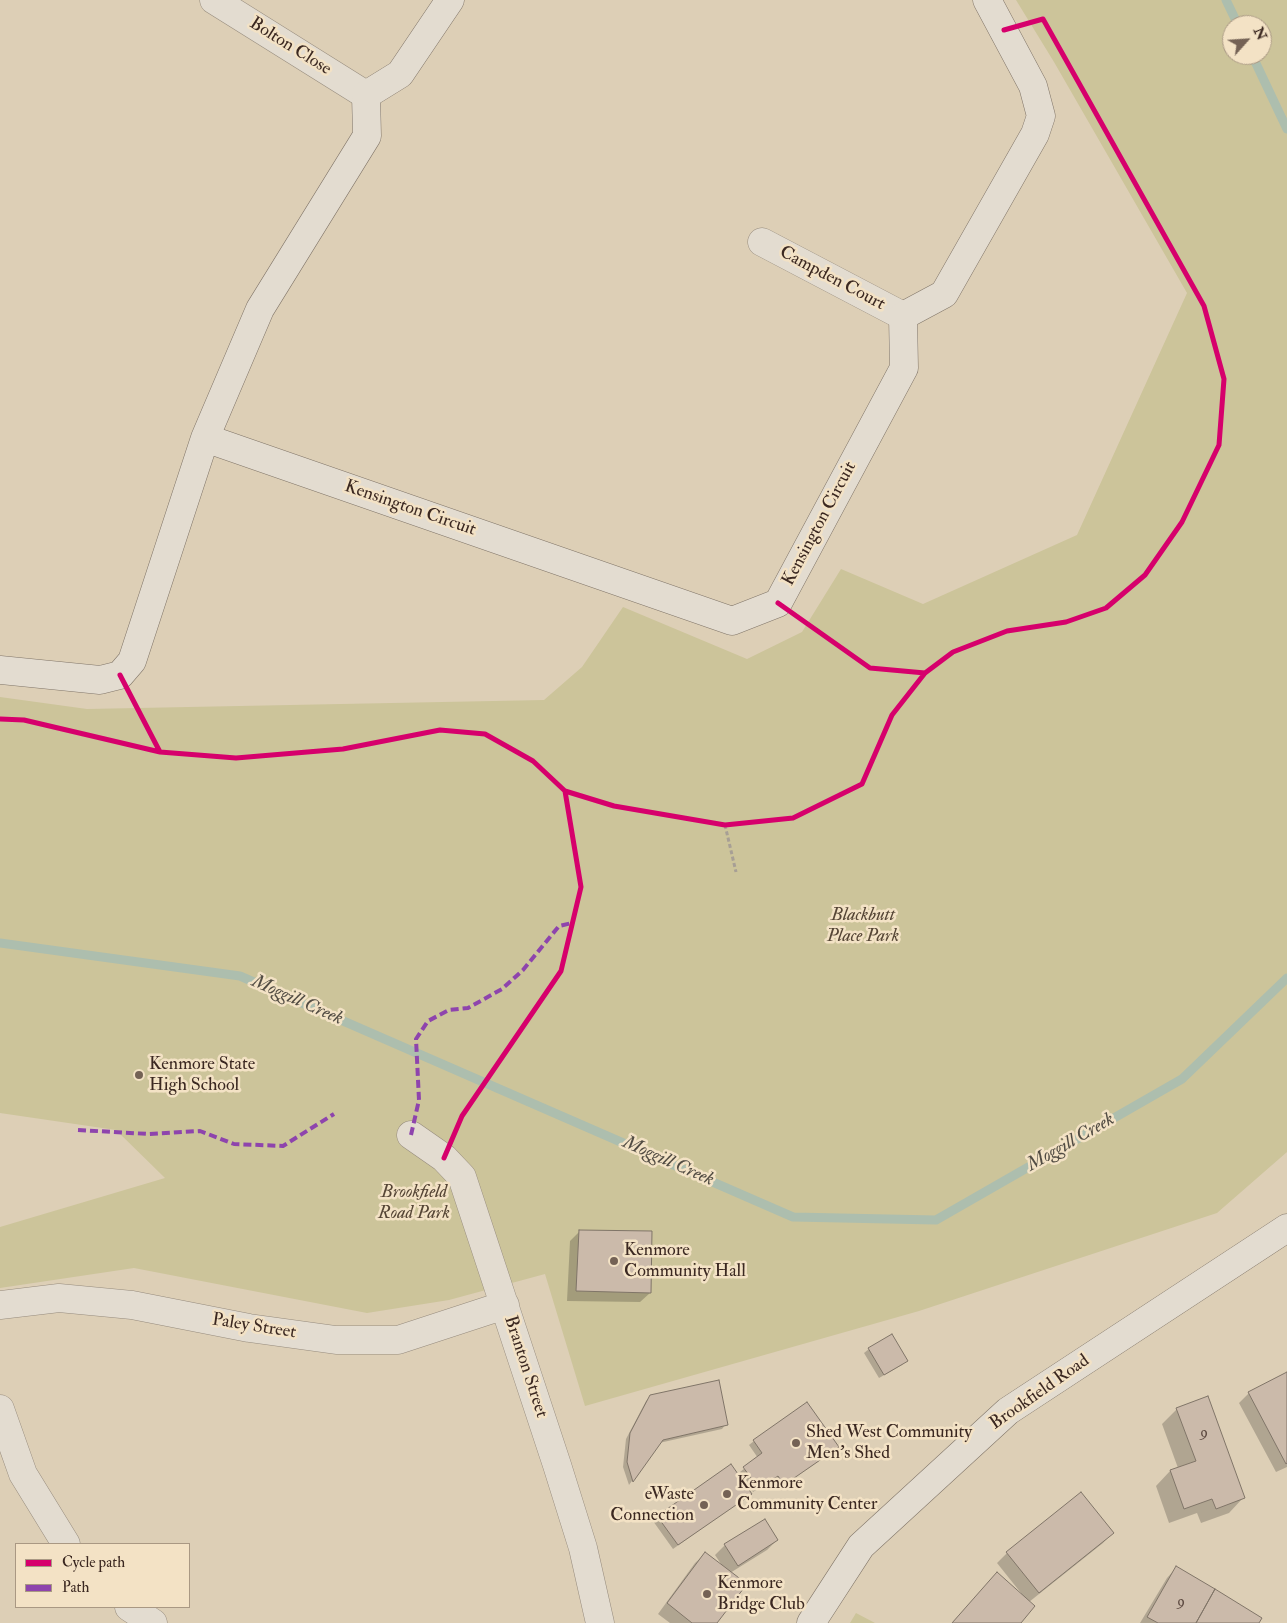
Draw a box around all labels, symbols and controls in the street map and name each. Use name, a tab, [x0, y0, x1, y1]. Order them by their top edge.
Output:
street label: Bolton Close	[245, 13, 335, 81]
north arrow	[1222, 15, 1272, 65]
text: N	[1250, 24, 1270, 43]
street label: Campden Court	[775, 242, 889, 316]
street label: Kensington Circuit	[778, 458, 862, 590]
street label: Kensington Circuit	[342, 476, 478, 542]
park label: Blackbutt Place Park	[827, 905, 899, 948]
water label: Moggill Creek	[248, 971, 346, 1031]
place label: Kenmore State High School	[149, 1054, 255, 1096]
marker: Kenmore State High School	[133, 1069, 145, 1081]
water label: Moggill Creek	[1023, 1109, 1119, 1177]
water label: Moggill Creek	[619, 1132, 717, 1192]
park label: Brookfield Road Park	[378, 1182, 450, 1224]
place label: Kenmore Community Hall	[624, 1240, 746, 1282]
marker: Kenmore Community Hall	[608, 1255, 620, 1267]
street label: Paley Street	[211, 1310, 297, 1344]
street label: Branton Street	[498, 1313, 552, 1421]
street label: Brookfield Road	[986, 1351, 1094, 1435]
place label: Shed West Community Men's Shed	[806, 1422, 972, 1465]
house number: 9	[1200, 1425, 1208, 1443]
marker: Shed West Community Men's Shed	[790, 1437, 802, 1449]
place label: Kenmore Community Center	[737, 1473, 877, 1516]
place label: eWaste Connection	[610, 1484, 694, 1526]
marker: Kenmore Community Center	[721, 1488, 733, 1500]
marker: eWaste Connection	[698, 1499, 710, 1511]
legend	[15, 1543, 190, 1608]
text: Cycle path	[62, 1553, 125, 1572]
place label: Kenmore Bridge Club	[717, 1573, 805, 1616]
text: Path	[62, 1578, 89, 1597]
marker: Kenmore Bridge Club	[701, 1588, 713, 1600]
house number: 9	[1177, 1594, 1185, 1612]

